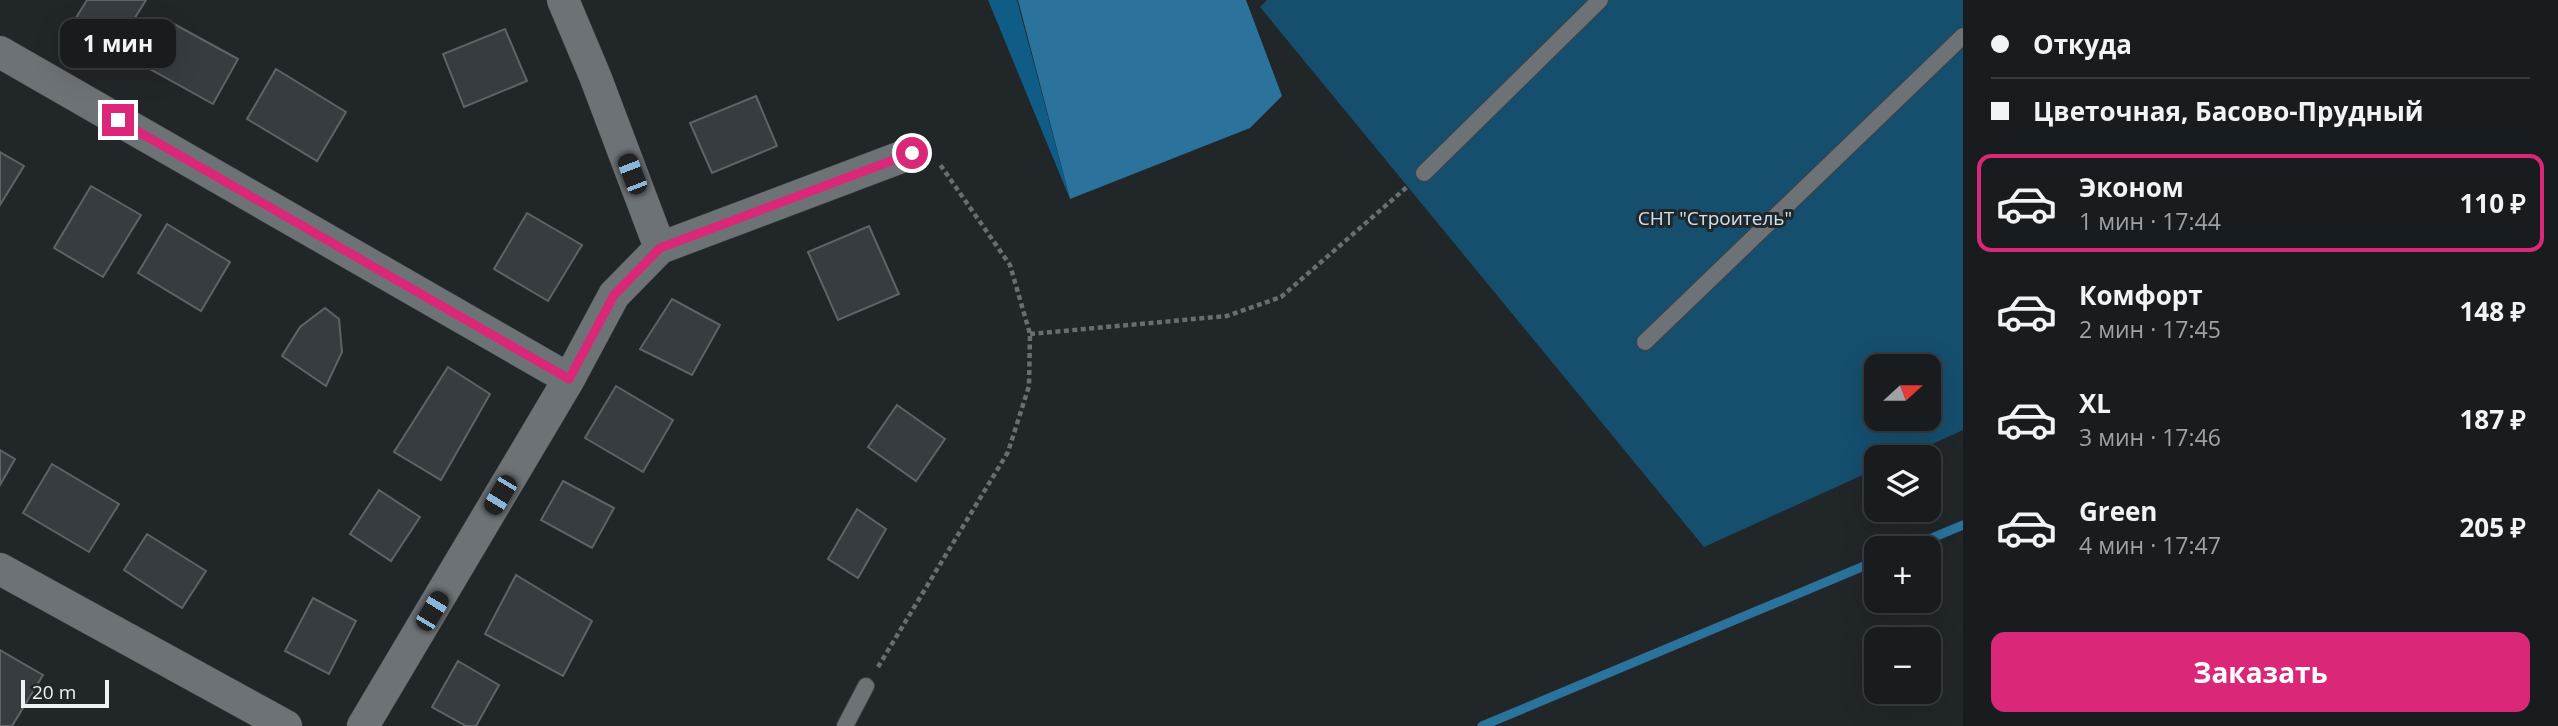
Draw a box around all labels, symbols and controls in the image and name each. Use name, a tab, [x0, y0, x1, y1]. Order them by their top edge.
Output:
callout: 1 мин	[60, 18, 176, 68]
text: Откуда	[2033, 26, 2132, 62]
text: 1 мин	[83, 27, 153, 59]
text: Цветочная, Басово-Прудный	[2033, 93, 2424, 129]
route end	[102, 104, 134, 136]
route start	[896, 137, 928, 169]
car	[615, 151, 650, 197]
text: Эконом	[2079, 169, 2184, 205]
icon: car	[1995, 172, 2058, 235]
text: 110 ₽	[2460, 185, 2526, 221]
park label: СНТ "Строитель"	[1638, 205, 1792, 231]
text: 1 мин · 17:44	[2079, 205, 2221, 237]
text: Комфорт	[2079, 277, 2203, 313]
icon: car	[1995, 280, 2058, 343]
text: 148 ₽	[2460, 293, 2526, 329]
text: 2 мин · 17:45	[2079, 313, 2221, 345]
north arrow	[1864, 354, 1941, 430]
map controls	[1864, 354, 1941, 704]
text: XL	[2079, 385, 2111, 421]
icon: car	[1995, 388, 2058, 451]
text: 187 ₽	[2460, 401, 2526, 437]
text: 3 мин · 17:46	[2079, 421, 2221, 453]
button: layers	[1864, 445, 1941, 522]
car	[481, 472, 520, 518]
text: Green	[2079, 493, 2157, 529]
icon: car	[1995, 496, 2058, 559]
text: 205 ₽	[2460, 509, 2526, 545]
text: 4 мин · 17:47	[2079, 529, 2221, 561]
button: +	[1864, 536, 1941, 613]
car	[413, 588, 452, 634]
button: −	[1864, 627, 1941, 704]
button: Заказать	[1991, 632, 2530, 712]
scale bar	[21, 677, 108, 709]
text: 20 m	[32, 679, 76, 705]

